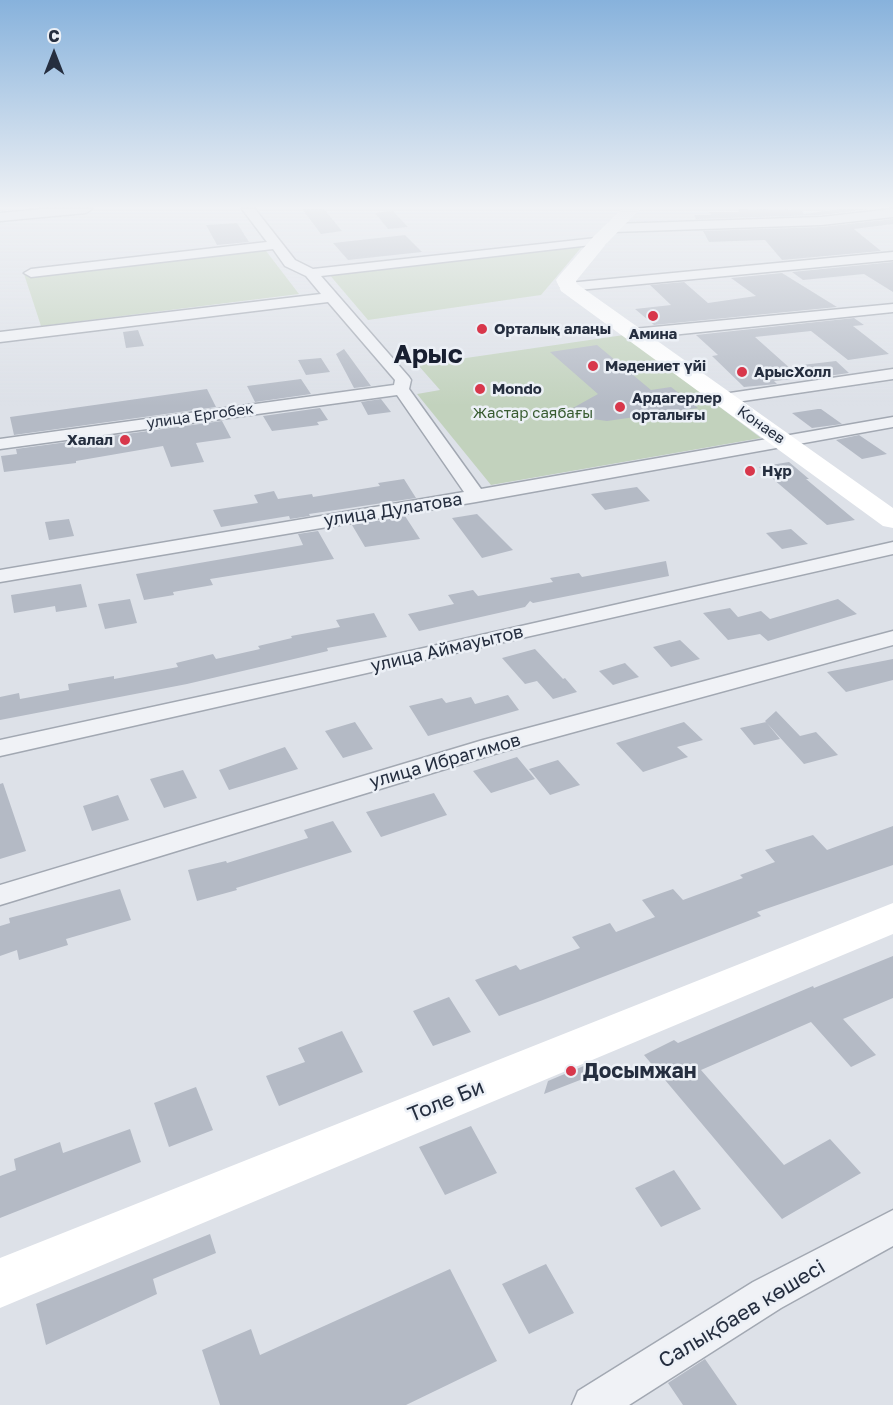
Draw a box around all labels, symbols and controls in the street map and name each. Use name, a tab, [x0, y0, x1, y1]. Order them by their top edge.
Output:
north arrow	[24, 24, 84, 84]
text: С	[48, 26, 60, 46]
marker: Амина	[646, 309, 660, 323]
place label: Орталық алаңы	[494, 320, 611, 338]
marker: Орталық алаңы	[475, 322, 489, 336]
place label: Амина	[629, 325, 677, 343]
district label: Арыс	[393, 339, 463, 371]
place label: Mәдениет үйі	[605, 357, 706, 375]
marker: Mәдениет үйі	[586, 359, 600, 373]
place label: АрысХолл	[754, 363, 831, 381]
marker: АрысХолл	[735, 365, 749, 379]
place label: Mondo	[492, 380, 542, 398]
marker: Mondo	[473, 382, 487, 396]
place label: Ардагерлер орталығы	[632, 389, 722, 424]
street label: улица Ергобек	[145, 400, 255, 432]
marker: Ардагерлер орталығы	[613, 400, 627, 414]
street label: Конаев	[734, 402, 788, 448]
park label: Жастар саябағы	[473, 404, 593, 422]
place label: Халал	[67, 431, 113, 449]
marker: Халал	[118, 433, 132, 447]
place label: Нұр	[762, 462, 792, 480]
marker: Нұр	[743, 464, 757, 478]
street label: улица Дулатова	[322, 488, 464, 532]
street label: улица Аймауытов	[369, 621, 525, 677]
street label: улица Ибрагимов	[367, 729, 523, 793]
place label: Досымжан	[583, 1058, 697, 1084]
marker: Досымжан	[564, 1064, 578, 1078]
street label: Толе Би	[404, 1074, 488, 1128]
street label: Салықбаев көшесі	[654, 1254, 830, 1374]

